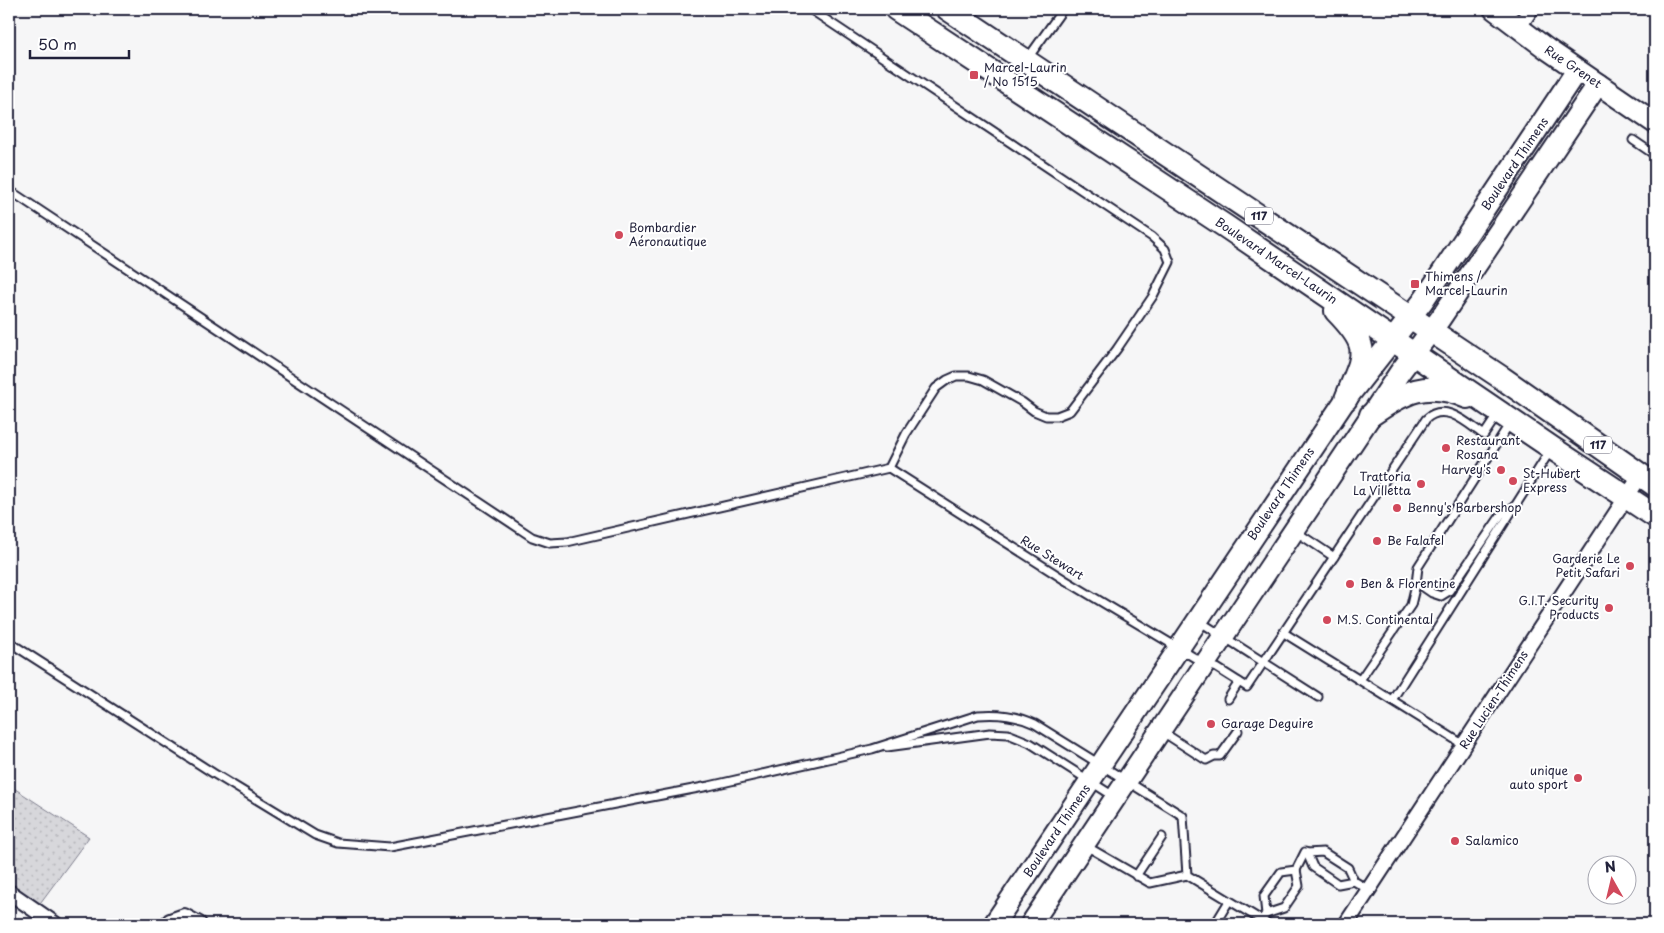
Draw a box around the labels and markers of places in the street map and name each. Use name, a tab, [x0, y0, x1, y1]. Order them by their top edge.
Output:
place label: Marcel-Laurin / No 1515	[984, 58, 1067, 90]
marker: Marcel-Laurin / No 1515	[968, 69, 980, 81]
place label: Bombardier Aéronautique	[629, 218, 707, 250]
marker: Bombardier Aéronautique	[613, 229, 625, 241]
place label: Thimens / Marcel-Laurin	[1425, 267, 1508, 299]
marker: Thimens / Marcel-Laurin	[1409, 278, 1421, 290]
place label: Restaurant Rosana	[1456, 431, 1520, 463]
marker: Restaurant Rosana	[1440, 442, 1452, 454]
place label: Harvey's	[1441, 460, 1492, 478]
marker: Harvey's	[1495, 464, 1507, 476]
place label: St-Hubert Express	[1523, 464, 1581, 496]
place label: Trattoria La Villetta	[1353, 467, 1411, 499]
marker: St-Hubert Express	[1507, 475, 1519, 487]
marker: Trattoria La Villetta	[1415, 478, 1427, 490]
place label: Benny's Barbershop	[1407, 498, 1522, 516]
marker: Benny's Barbershop	[1391, 502, 1403, 514]
place label: Be Falafel	[1387, 531, 1444, 549]
marker: Be Falafel	[1371, 535, 1383, 547]
place label: Garderie Le Petit Safari	[1552, 549, 1620, 581]
marker: Garderie Le Petit Safari	[1624, 560, 1636, 572]
place label: Ben & Florentine	[1360, 574, 1455, 592]
marker: Ben & Florentine	[1344, 578, 1356, 590]
place label: G.I.T. Security Products	[1519, 591, 1599, 623]
marker: G.I.T. Security Products	[1603, 602, 1615, 614]
place label: M.S. Continental	[1337, 610, 1433, 628]
marker: M.S. Continental	[1321, 614, 1333, 626]
place label: Garage Deguire	[1221, 714, 1313, 732]
marker: Garage Deguire	[1205, 718, 1217, 730]
place label: unique auto sport	[1509, 761, 1568, 793]
marker: unique auto sport	[1572, 772, 1584, 784]
place label: Salamico	[1465, 831, 1519, 849]
marker: Salamico	[1449, 835, 1461, 847]

